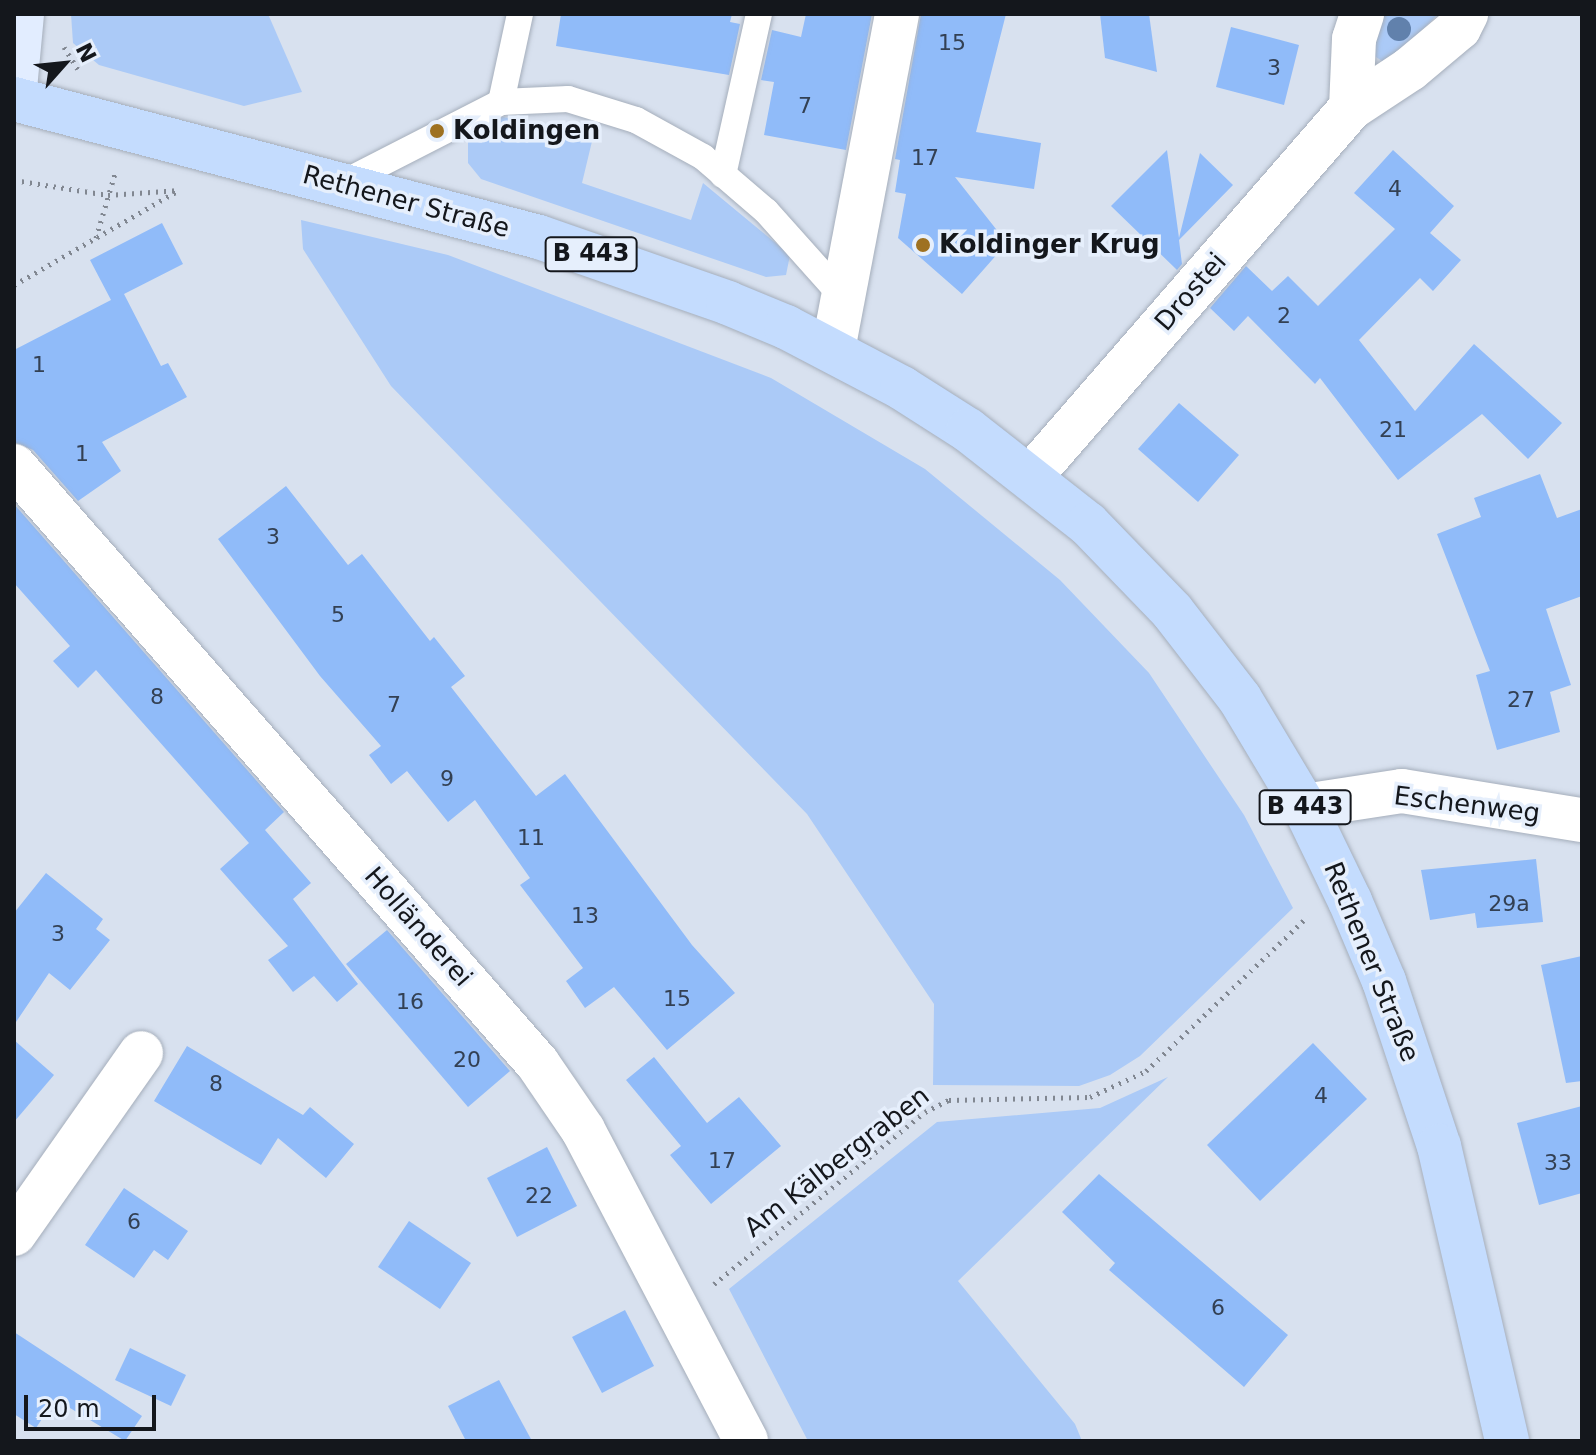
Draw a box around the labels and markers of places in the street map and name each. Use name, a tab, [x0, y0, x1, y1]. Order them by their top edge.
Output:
place label: Koldingen	[453, 115, 600, 147]
marker: Koldingen	[428, 122, 446, 140]
place label: Koldinger Krug	[939, 229, 1160, 261]
marker: Koldinger Krug	[914, 236, 932, 254]

